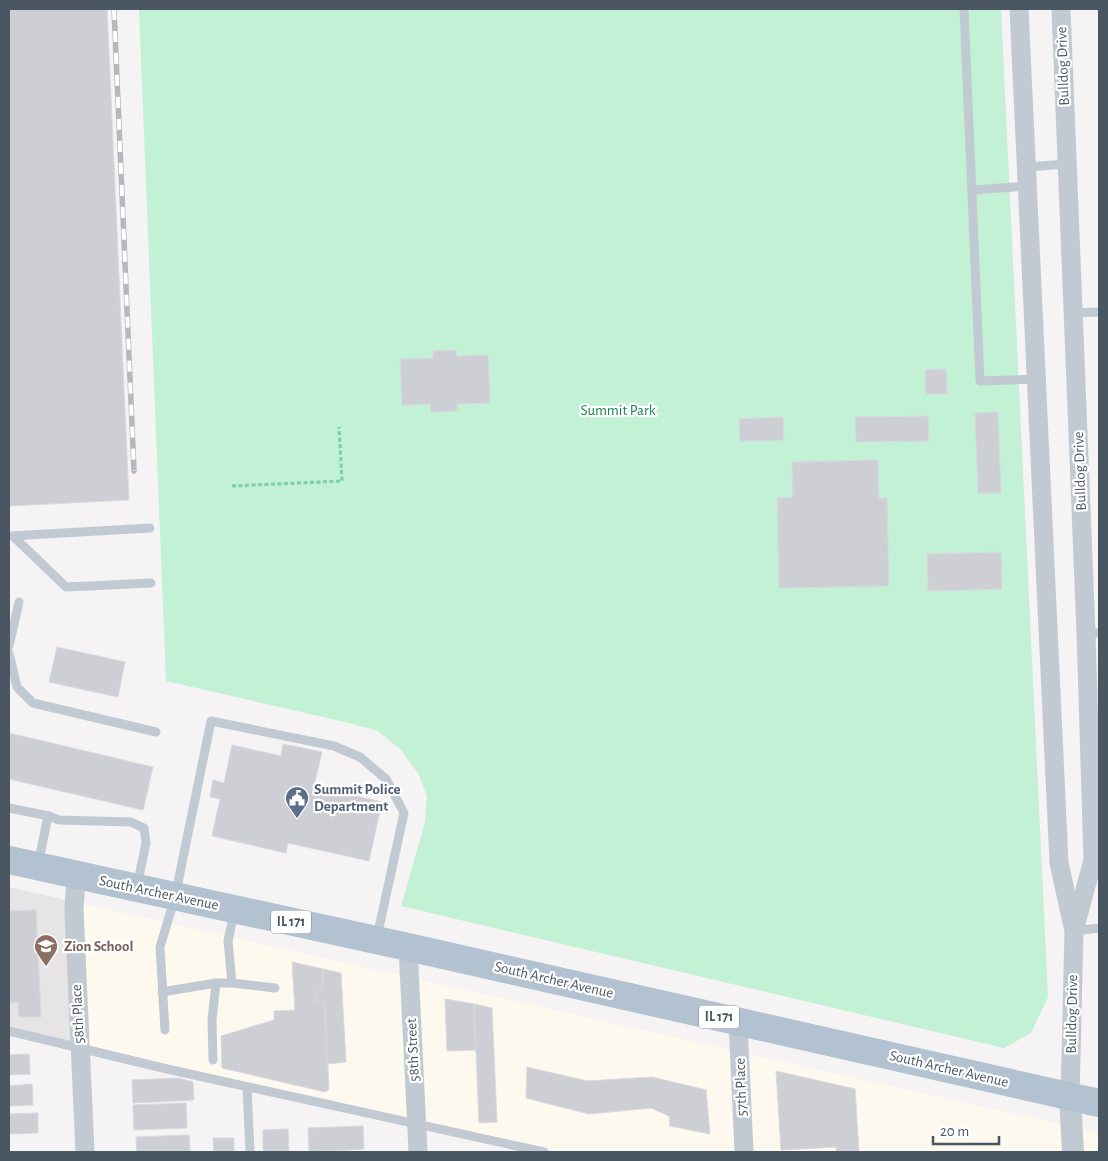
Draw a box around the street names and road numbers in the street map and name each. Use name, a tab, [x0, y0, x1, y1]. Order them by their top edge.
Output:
street label: Bulldog Drive	[1054, 26, 1072, 106]
street label: Bulldog Drive	[1071, 431, 1089, 511]
street label: South Archer Avenue	[98, 873, 220, 913]
road number: IL 171	[271, 910, 311, 934]
street label: South Archer Avenue	[493, 959, 615, 1001]
street label: Bulldog Drive	[1064, 974, 1080, 1054]
street label: 58th Place	[69, 984, 87, 1044]
road number: IL 171	[699, 1006, 739, 1028]
street label: 58th Street	[404, 1018, 422, 1082]
street label: South Archer Avenue	[888, 1048, 1010, 1090]
street label: 57th Place	[732, 1057, 750, 1117]

